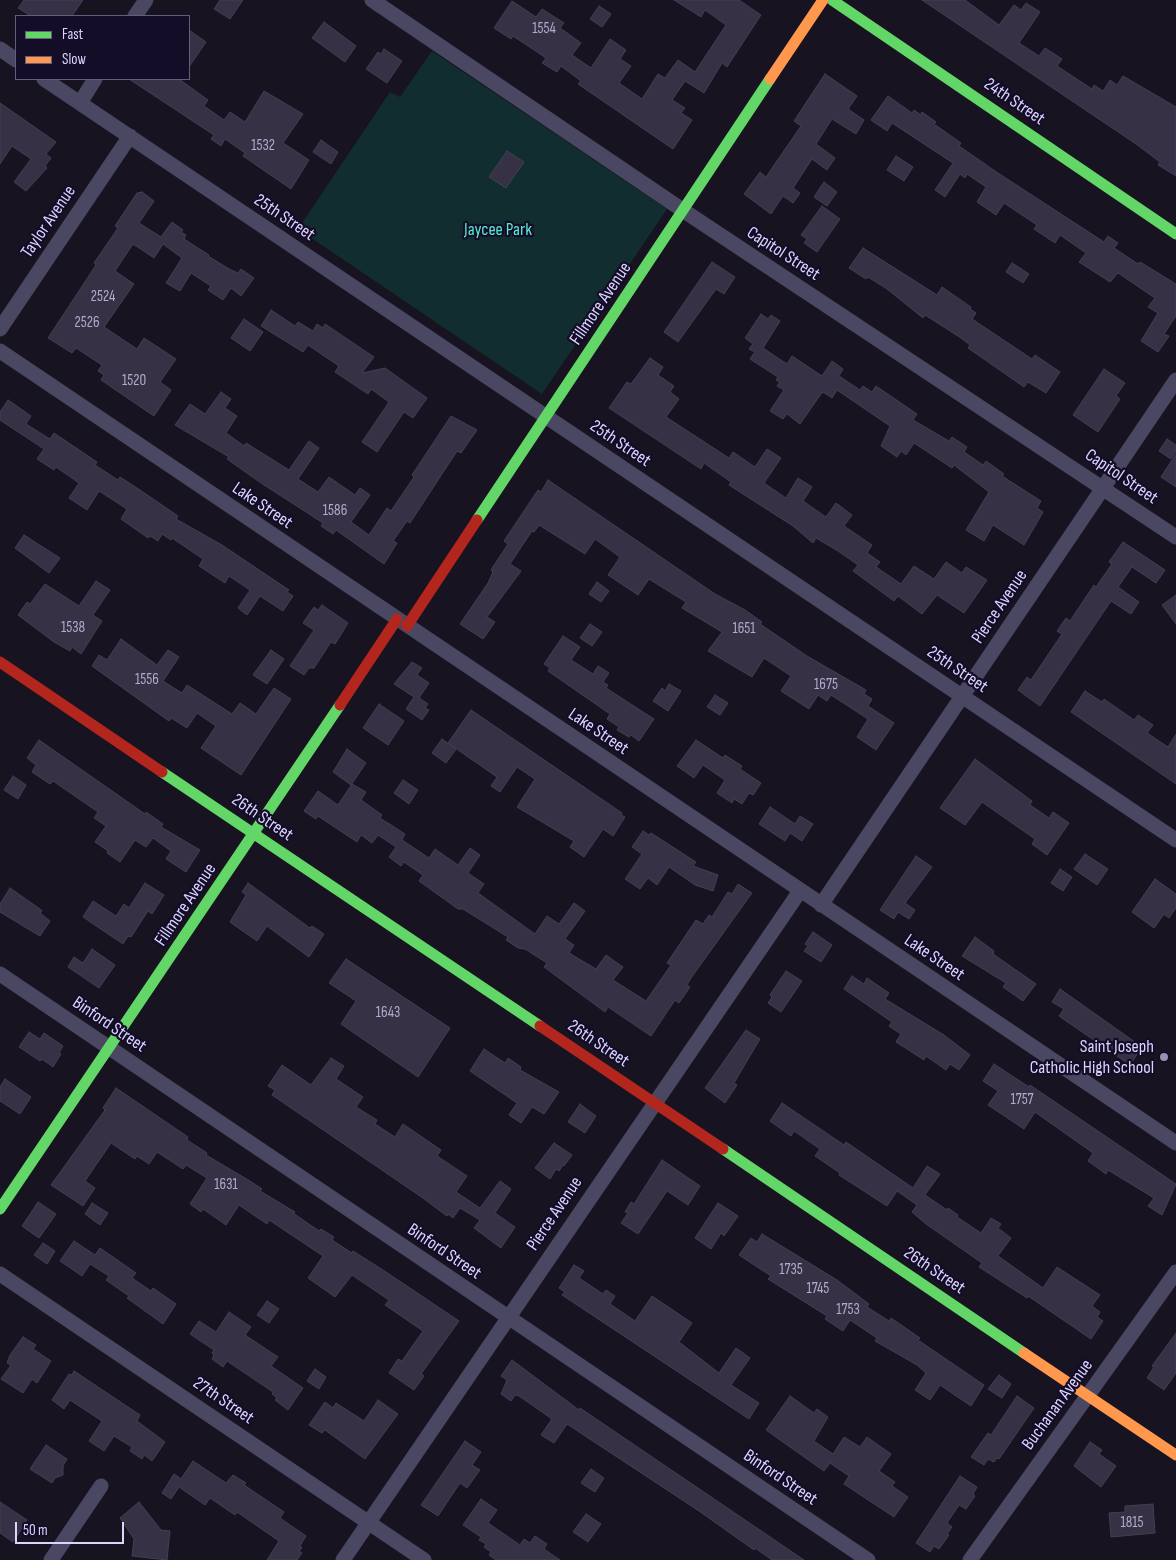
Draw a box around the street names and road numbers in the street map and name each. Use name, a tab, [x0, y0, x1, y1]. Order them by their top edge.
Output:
street label: 24th Street	[979, 74, 1049, 130]
street label: Taylor Avenue	[17, 182, 81, 262]
street label: 25th Street	[249, 190, 319, 246]
street label: Capitol Street	[742, 222, 824, 286]
street label: Fillmore Avenue	[565, 259, 637, 349]
street label: 25th Street	[585, 416, 655, 472]
street label: Capitol Street	[1080, 445, 1162, 509]
street label: Lake Street	[228, 478, 296, 534]
street label: Pierce Avenue	[967, 566, 1033, 648]
street label: 25th Street	[922, 642, 992, 698]
street label: Lake Street	[564, 704, 632, 760]
street label: 26th Street	[227, 790, 297, 846]
street label: Fillmore Avenue	[150, 860, 222, 950]
street label: Lake Street	[900, 930, 968, 986]
street label: Binford Street	[68, 992, 150, 1058]
street label: 26th Street	[563, 1016, 633, 1072]
street label: Pierce Avenue	[522, 1173, 588, 1255]
street label: Binford Street	[403, 1219, 485, 1285]
street label: 26th Street	[899, 1243, 969, 1299]
street label: Buchanan Avenue	[1018, 1356, 1098, 1454]
street label: 27th Street	[188, 1373, 258, 1429]
street label: Binford Street	[739, 1445, 821, 1511]

